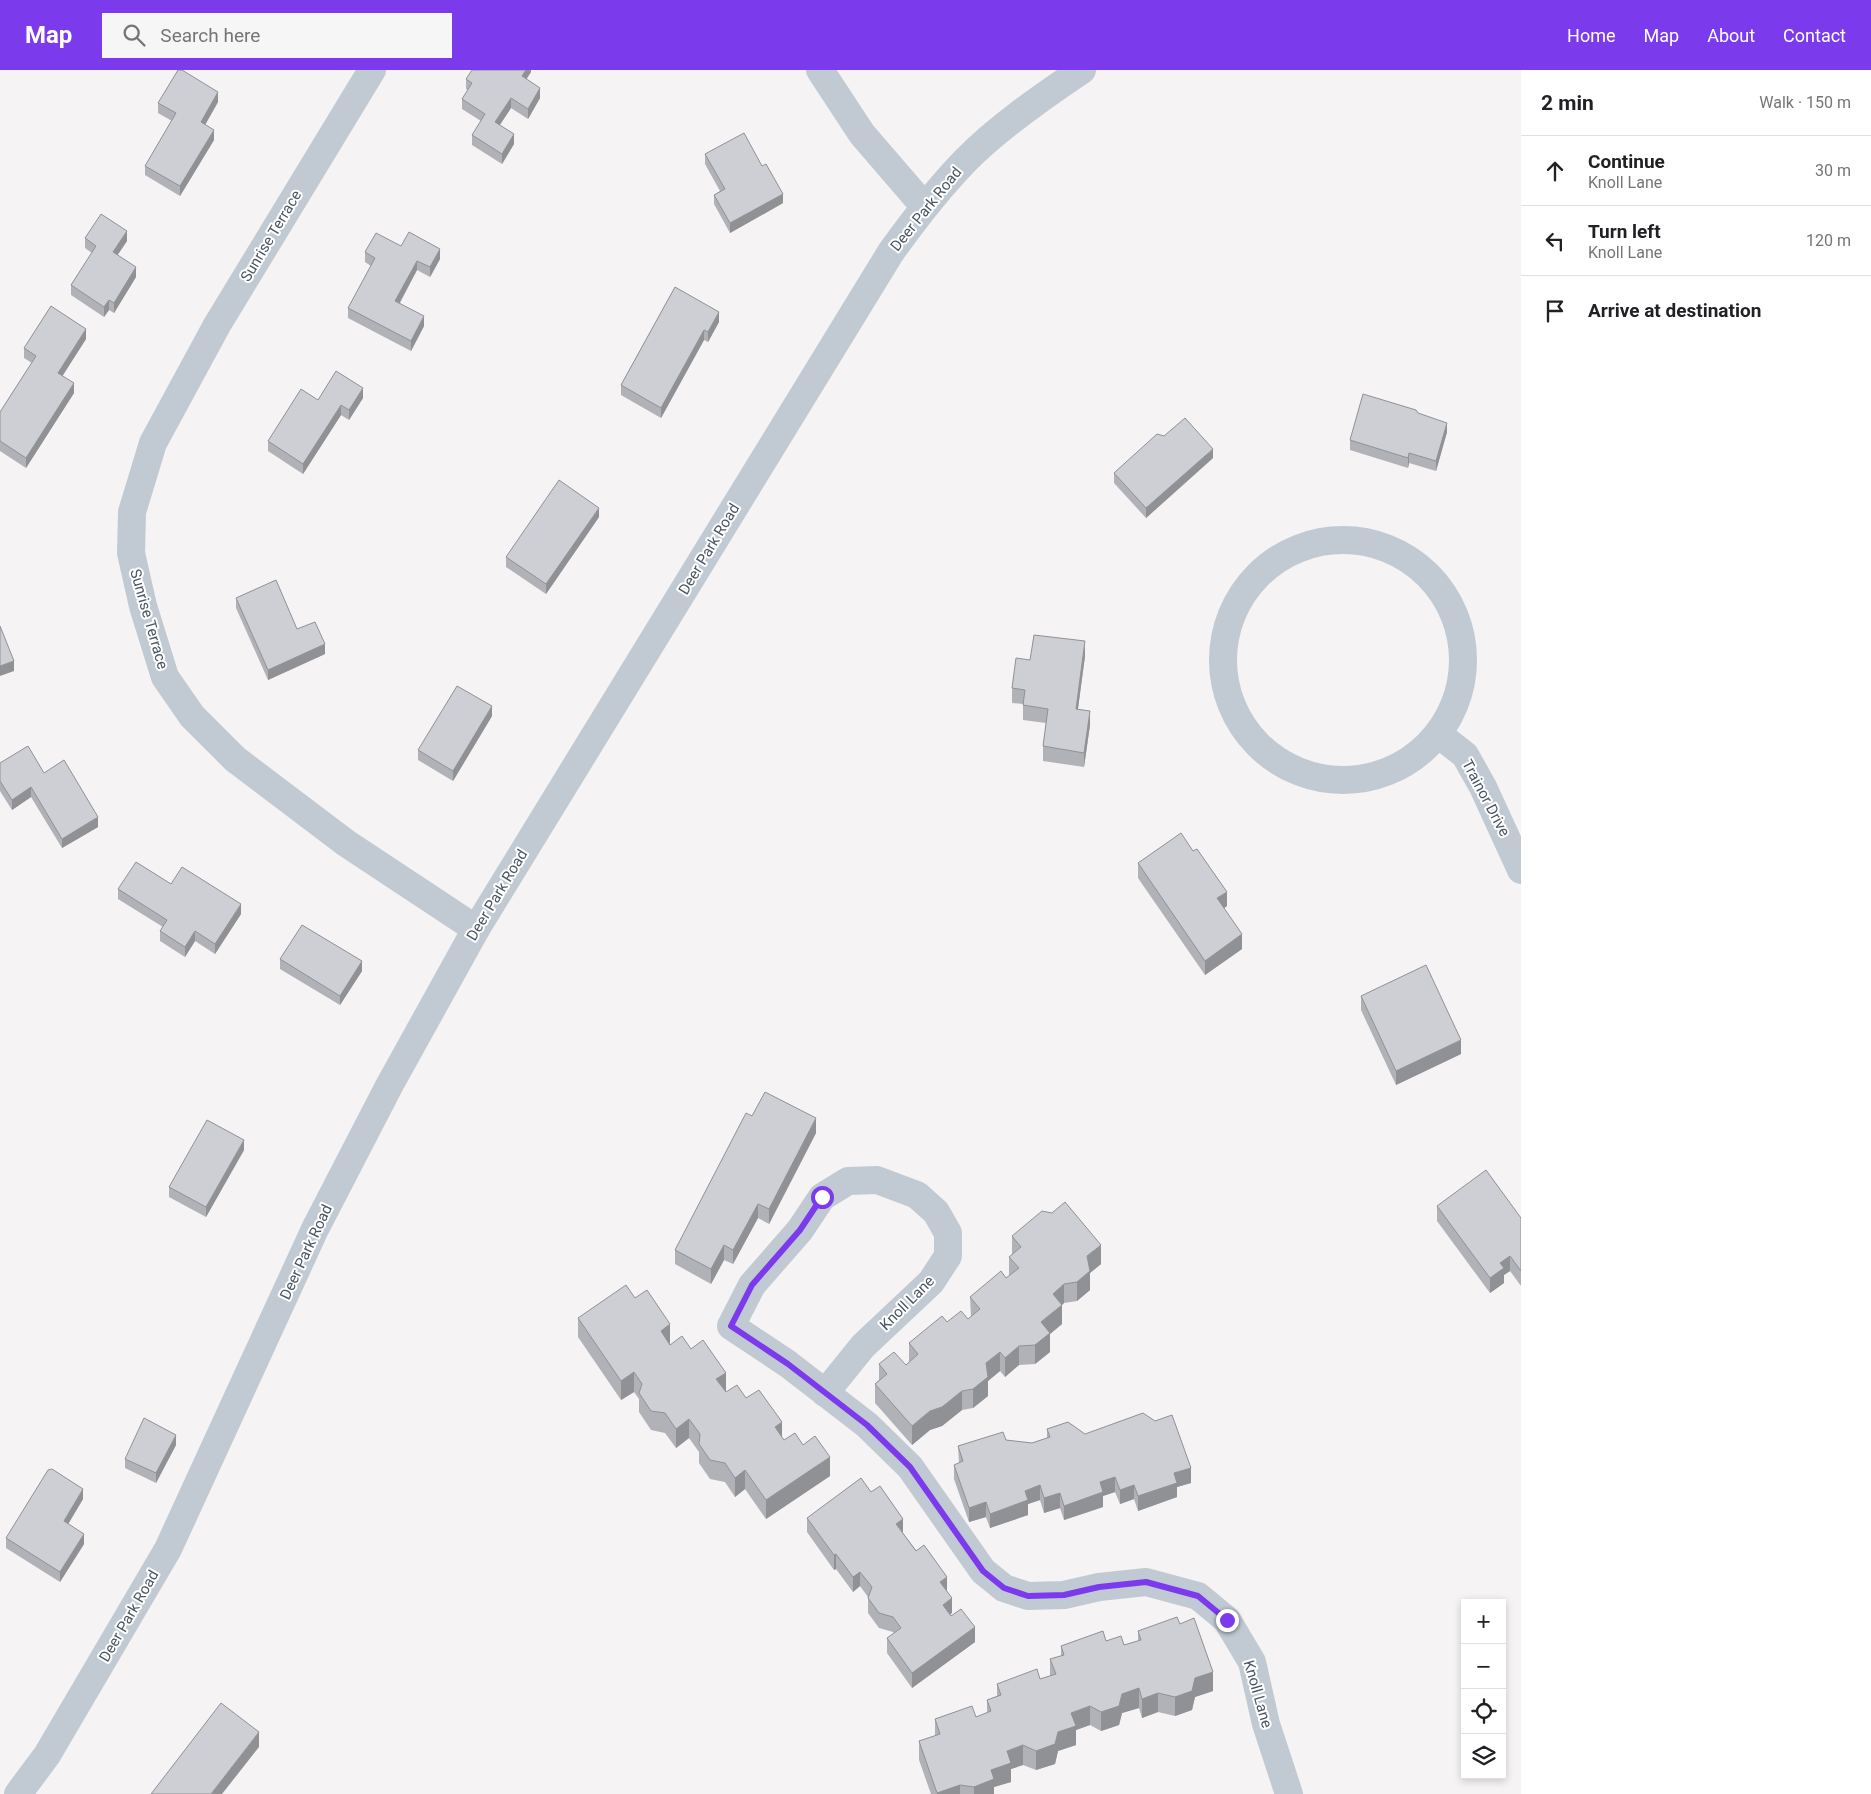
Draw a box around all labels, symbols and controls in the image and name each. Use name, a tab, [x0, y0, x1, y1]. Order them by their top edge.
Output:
search box	[102, 13, 452, 58]
text: Map	[25, 21, 72, 49]
icon: search	[120, 21, 148, 49]
text: Search here	[160, 24, 260, 47]
text: Home	[1567, 25, 1616, 46]
text: Map	[1644, 25, 1679, 46]
text: About	[1707, 25, 1755, 46]
text: Contact	[1783, 25, 1846, 46]
text: 2 min	[1541, 91, 1594, 115]
text: Walk · 150 m	[1759, 93, 1851, 112]
text: Continue	[1588, 150, 1665, 173]
icon: ahead	[1541, 157, 1569, 185]
text: 30 m	[1815, 161, 1851, 180]
street label: Deer Park Road	[887, 163, 965, 255]
text: Knoll Lane	[1588, 173, 1662, 192]
street label: Sunrise Terrace	[237, 187, 305, 285]
text: Turn left	[1588, 220, 1661, 243]
icon: left	[1541, 227, 1569, 255]
text: 120 m	[1806, 231, 1851, 250]
text: Knoll Lane	[1588, 243, 1662, 262]
icon: arrive	[1541, 297, 1569, 325]
text: Arrive at destination	[1588, 299, 1761, 322]
street label: Deer Park Road	[675, 500, 743, 598]
street label: Sunrise Terrace	[126, 567, 172, 671]
street label: Trainor Drive	[1458, 757, 1514, 839]
street label: Deer Park Road	[463, 846, 531, 944]
route start	[811, 1186, 834, 1209]
street label: Deer Park Road	[276, 1202, 336, 1302]
street label: Knoll Lane	[876, 1272, 938, 1334]
street label: Deer Park Road	[95, 1567, 163, 1665]
map controls	[1461, 1599, 1506, 1779]
button: +	[1461, 1599, 1506, 1644]
route end	[1216, 1609, 1239, 1632]
button: −	[1461, 1644, 1506, 1689]
street label: Knoll Lane	[1240, 1658, 1276, 1730]
button: locate	[1461, 1689, 1506, 1734]
button: layers	[1461, 1734, 1506, 1779]

